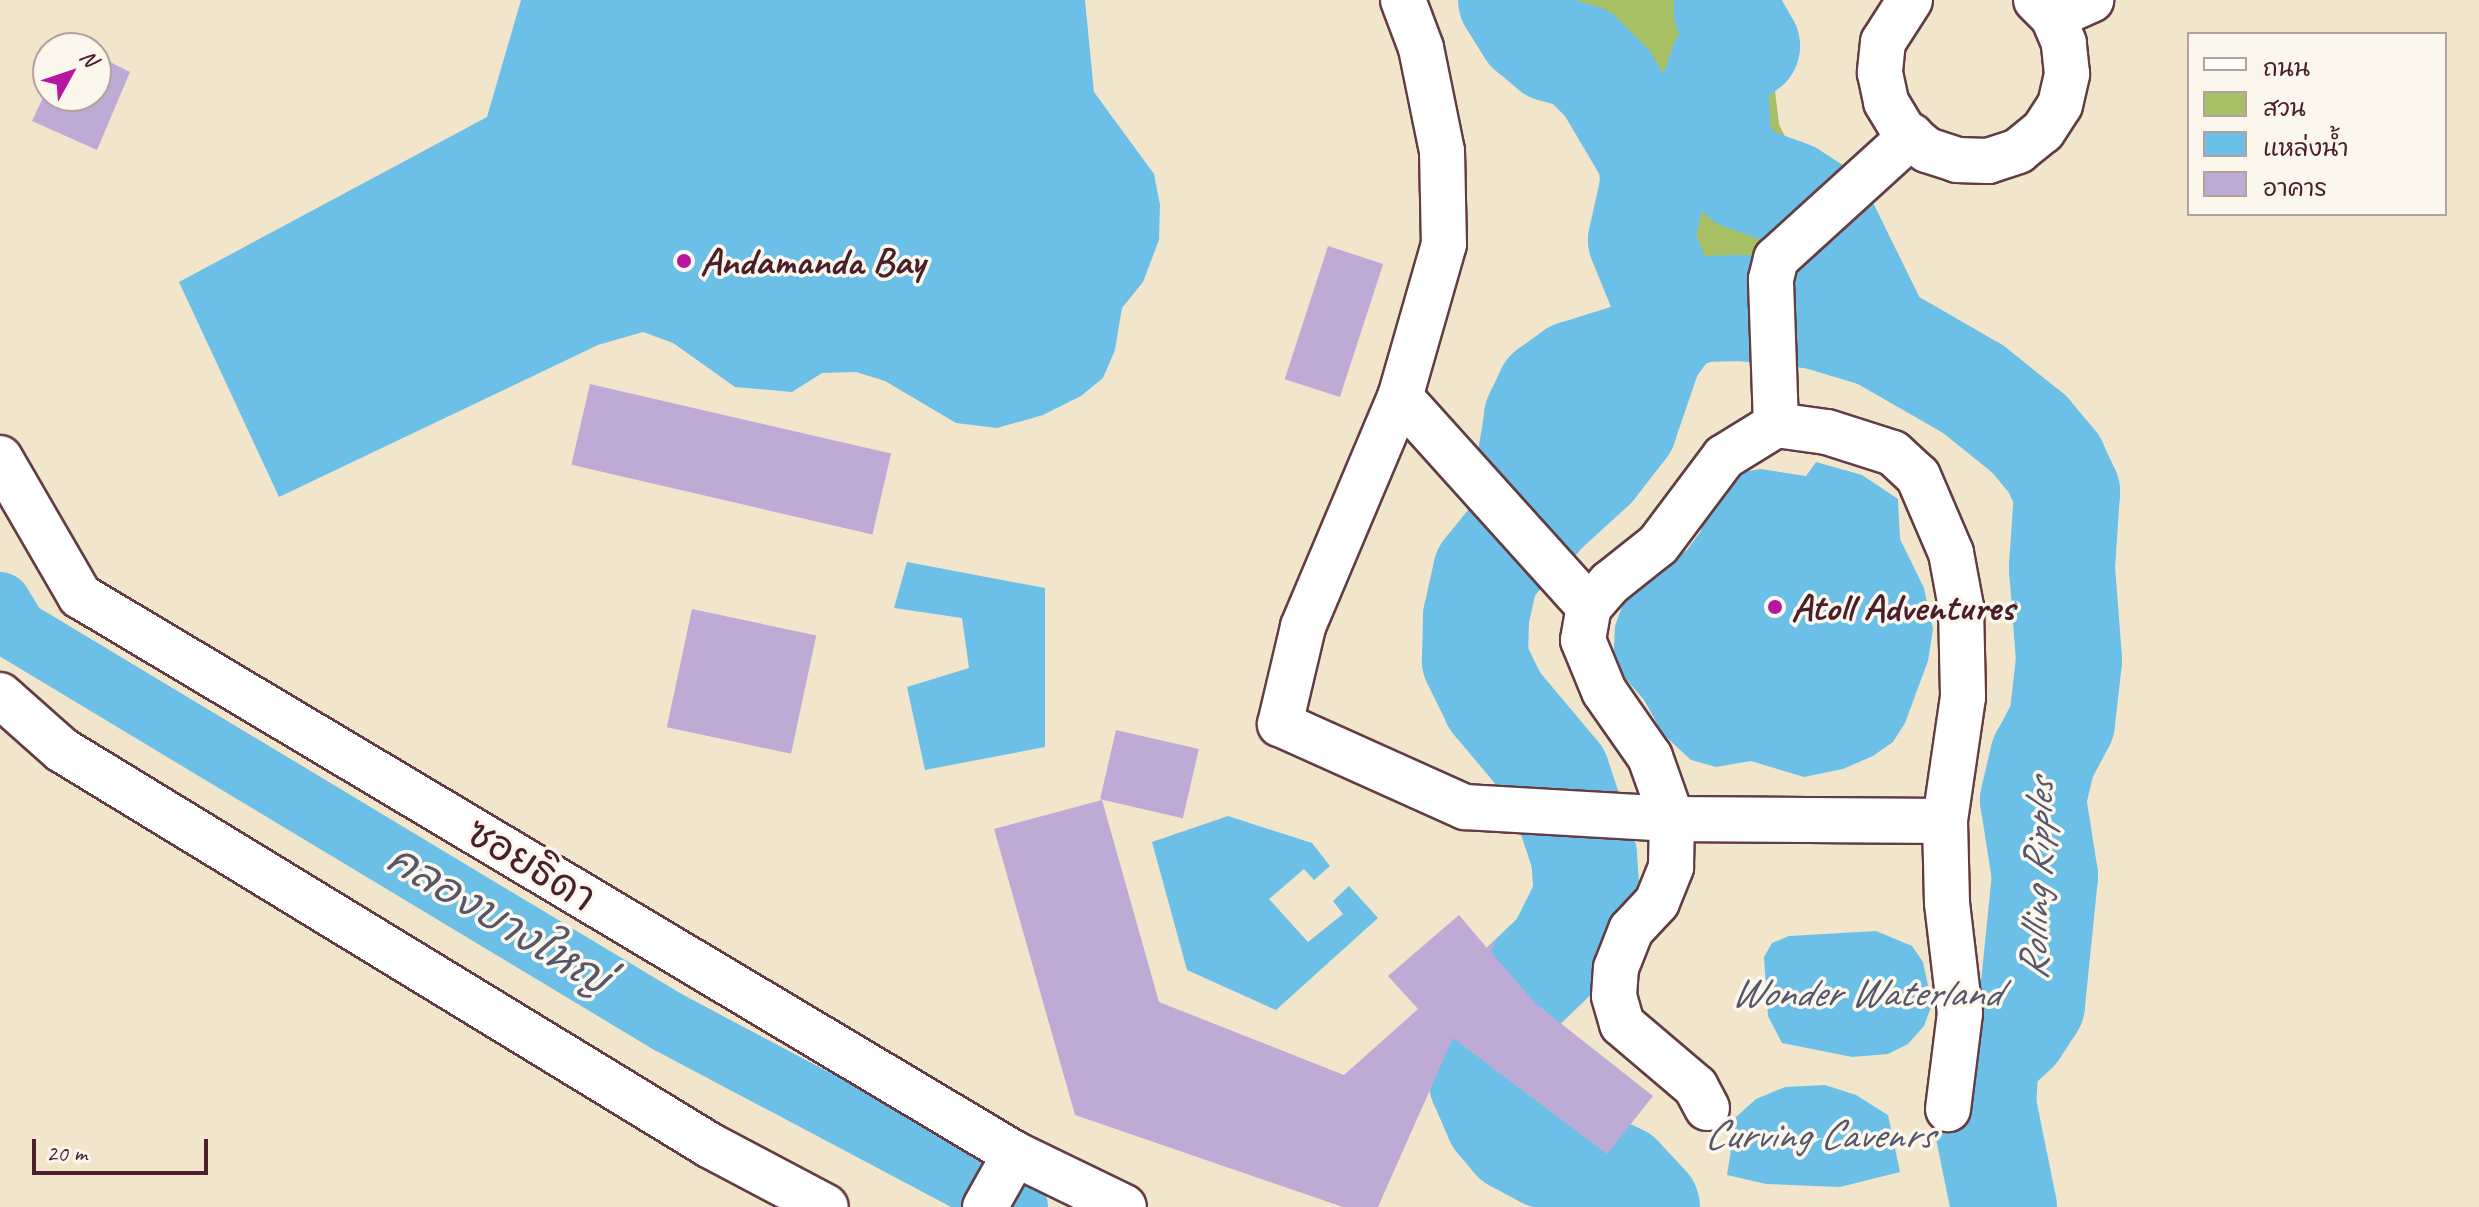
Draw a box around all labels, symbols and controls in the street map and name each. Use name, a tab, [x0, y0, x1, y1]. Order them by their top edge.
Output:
north arrow	[32, 32, 112, 112]
legend	[2187, 32, 2447, 216]
text: N	[74, 44, 104, 72]
text: ถนน	[2263, 53, 2310, 83]
text: สวน	[2263, 93, 2306, 123]
text: แหล่งน้ำ	[2263, 133, 2349, 163]
text: อาคาร	[2263, 173, 2327, 203]
place label: Andamanda Bay	[700, 237, 924, 285]
marker: Andamanda Bay	[675, 252, 693, 270]
place label: Atoll Adventures	[1791, 583, 2014, 631]
marker: Atoll Adventures	[1766, 598, 1784, 616]
water label: Rolling Ripples	[2008, 779, 2066, 981]
street label: ซอยธิดา	[458, 808, 604, 922]
water label: คลองบางใหญ่	[378, 834, 618, 1006]
water label: Wonder Waterland	[1730, 968, 2000, 1018]
water label: Curving Cavenrs	[1703, 1110, 1933, 1160]
scale bar	[36, 1123, 212, 1173]
text: 20 m	[46, 1138, 87, 1168]

